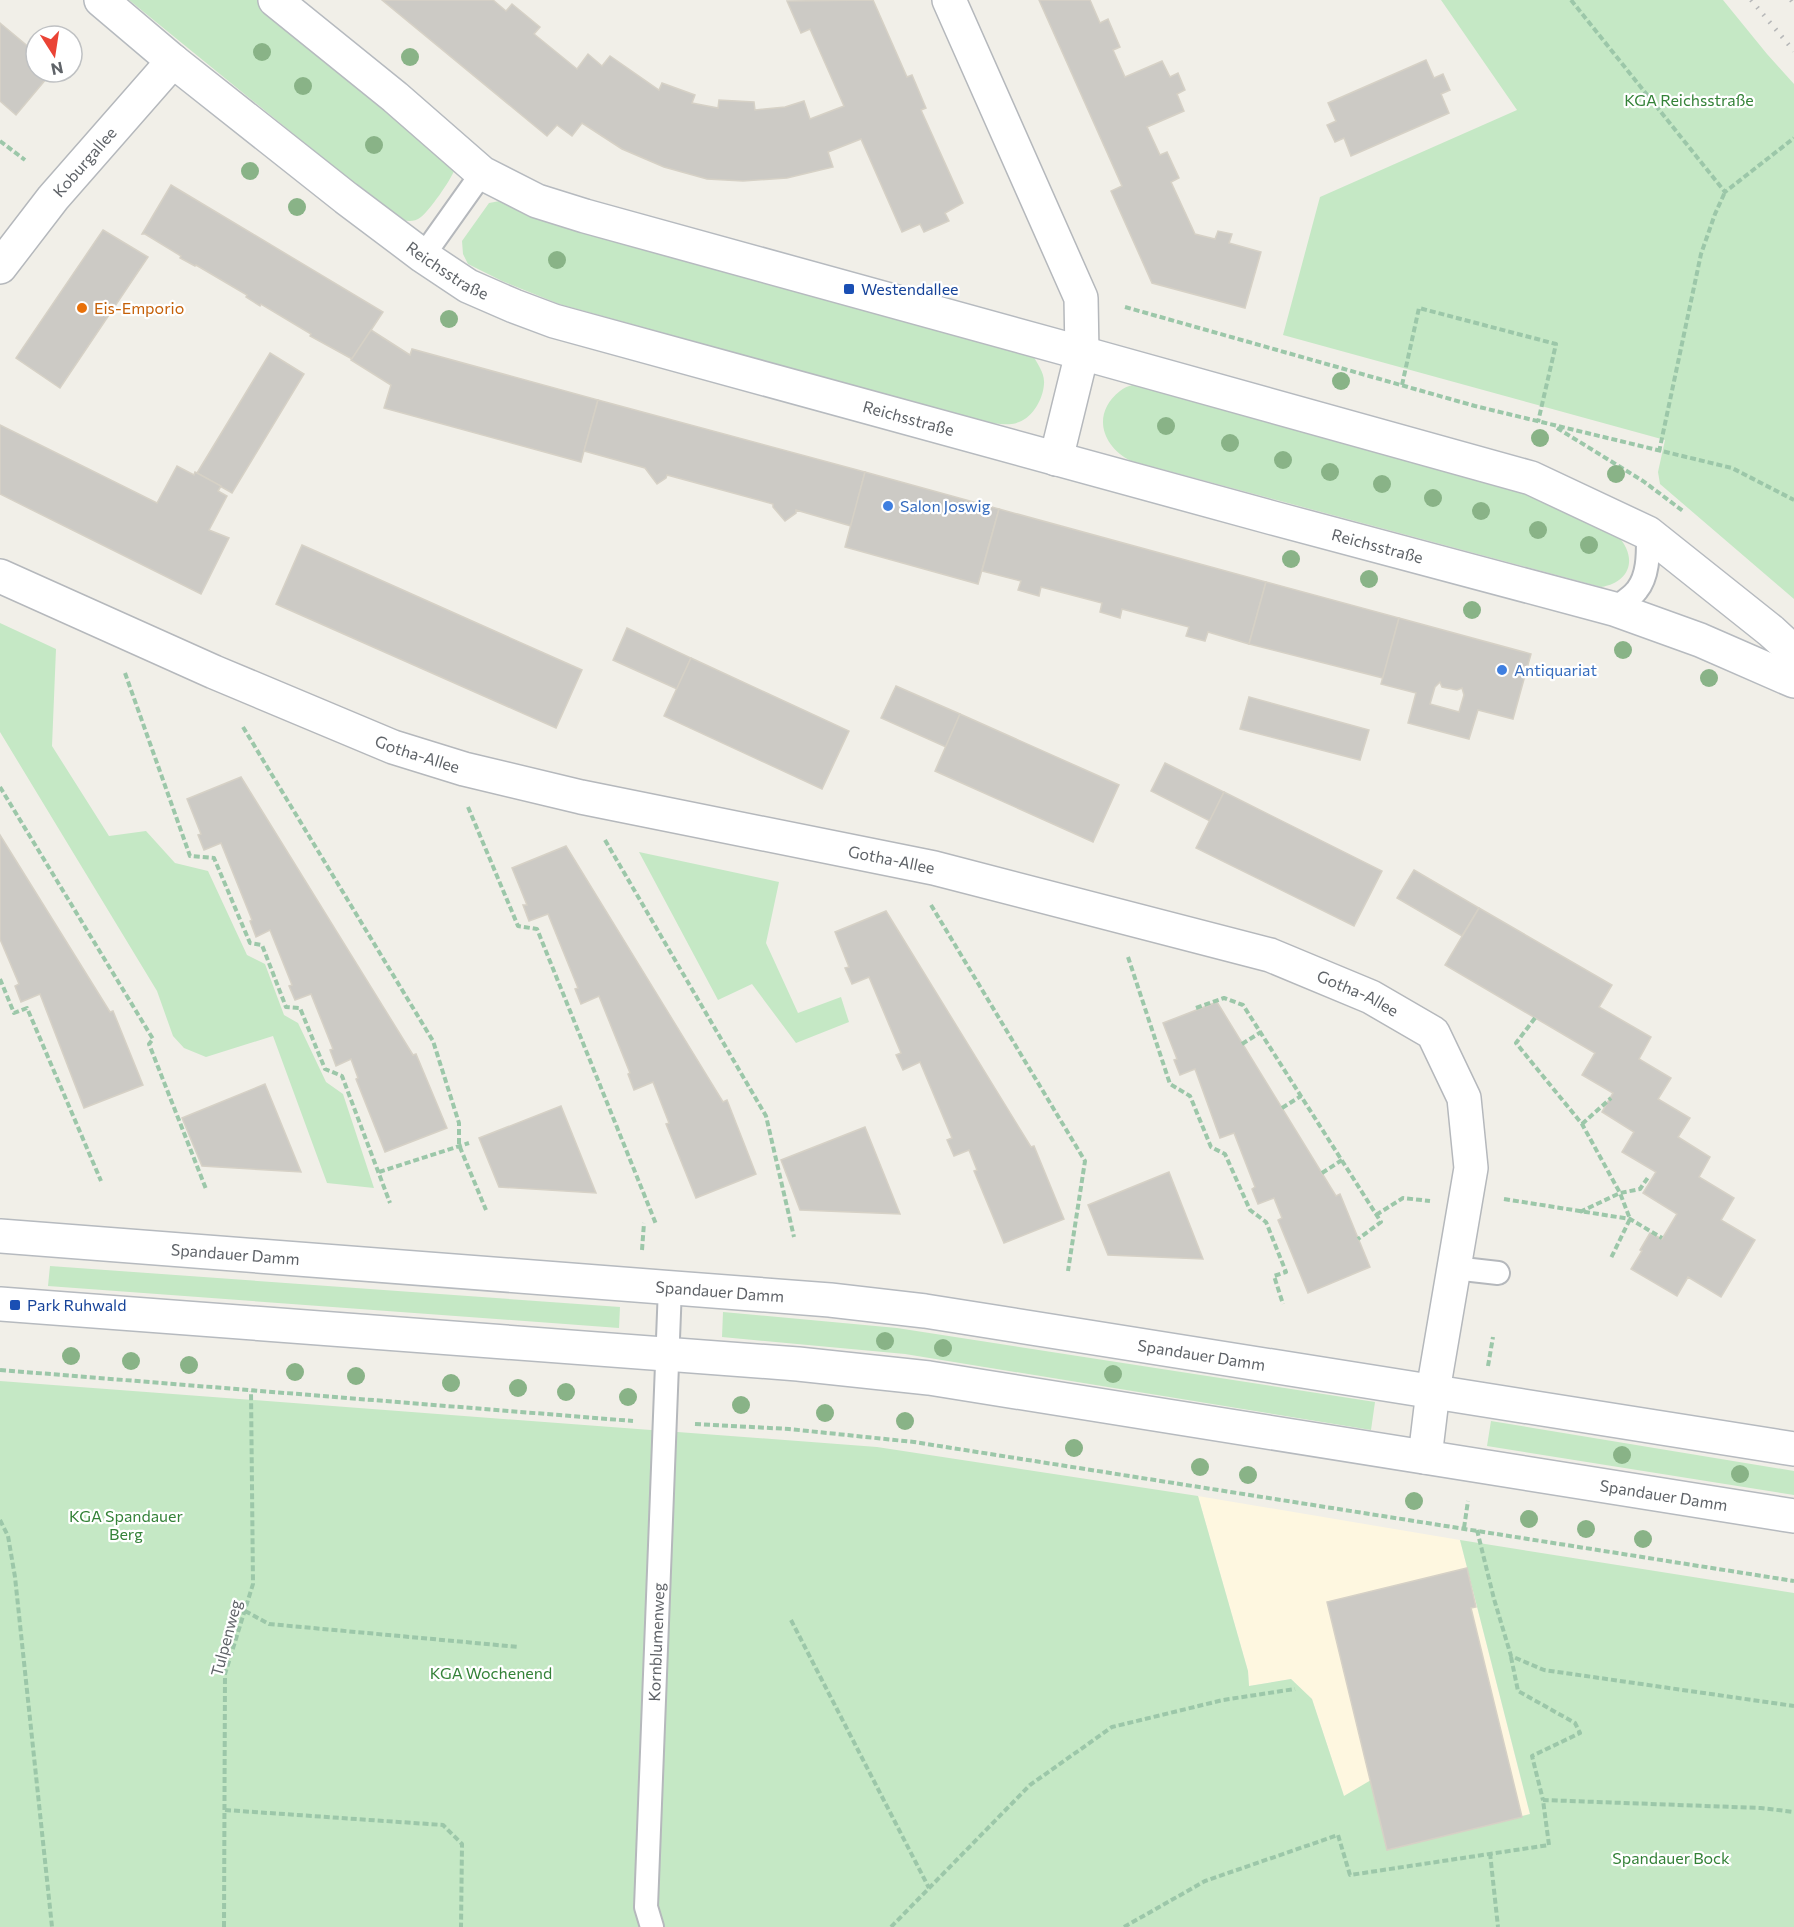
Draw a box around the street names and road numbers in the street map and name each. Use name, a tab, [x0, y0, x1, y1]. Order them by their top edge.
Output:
street label: Koburgallee	[49, 123, 120, 200]
street label: Reichsstraße	[403, 237, 492, 303]
street label: Reichsstraße	[861, 396, 956, 439]
street label: Reichsstraße	[1330, 524, 1425, 567]
street label: Gotha-Allee	[372, 731, 462, 776]
street label: Gotha-Allee	[847, 841, 937, 877]
street label: Gotha-Allee	[1314, 966, 1402, 1020]
street label: Spandauer Damm	[170, 1239, 300, 1268]
street label: Spandauer Damm	[655, 1277, 785, 1305]
street label: Spandauer Damm	[1136, 1335, 1267, 1374]
street label: Spandauer Damm	[1599, 1475, 1729, 1514]
street label: Kornblumenweg	[644, 1582, 668, 1702]
street label: Tulpenweg	[206, 1597, 245, 1678]

